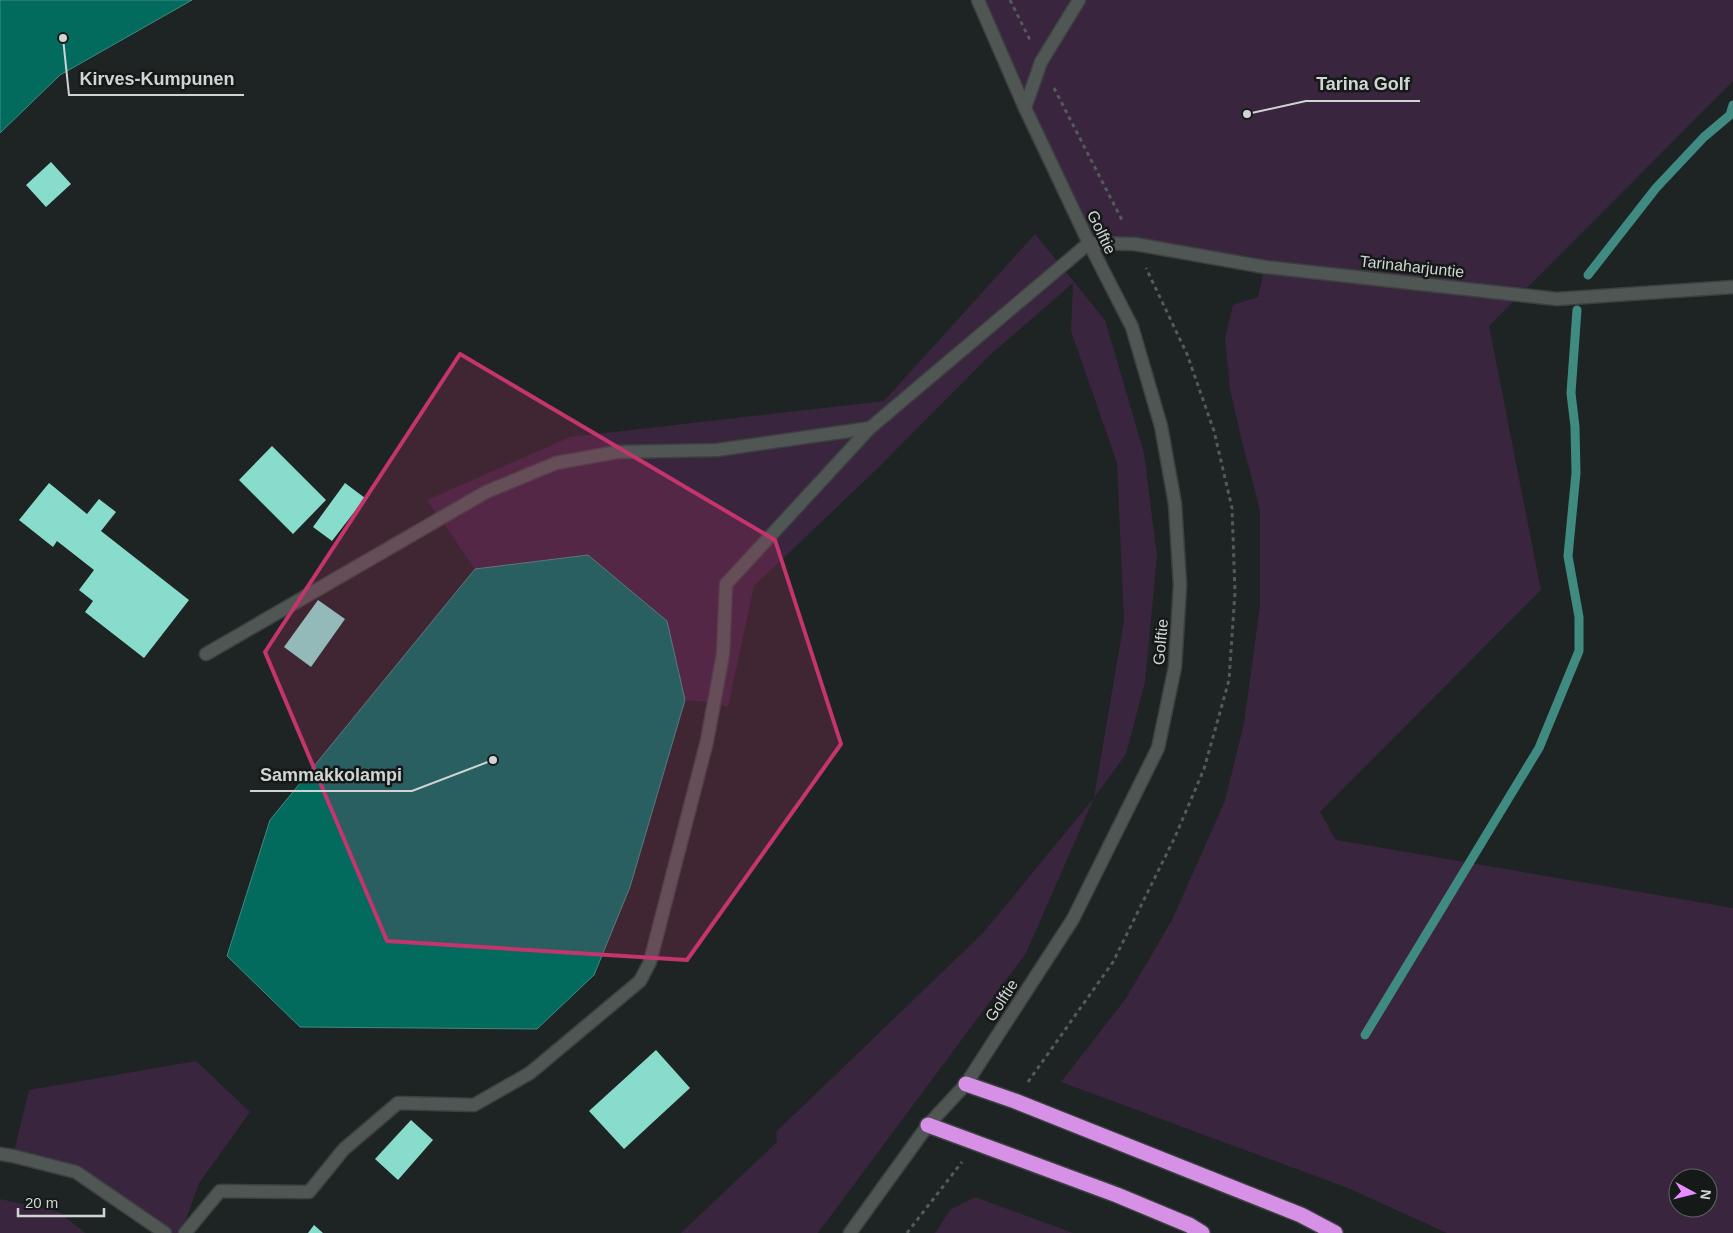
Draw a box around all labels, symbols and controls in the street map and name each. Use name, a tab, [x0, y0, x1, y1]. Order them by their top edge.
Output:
callout: Kirves-Kumpunen	[69, 62, 244, 95]
callout: Tarina Golf	[1306, 68, 1420, 101]
text: Kirves-Kumpunen	[79, 69, 235, 89]
text: Tarina Golf	[1316, 74, 1411, 94]
street label: Golftie	[1084, 208, 1119, 257]
street label: Tarinaharjuntie	[1359, 253, 1465, 280]
street label: Golftie	[1150, 618, 1171, 666]
callout: Sammakkolampi	[250, 758, 412, 791]
text: Sammakkolampi	[260, 765, 402, 785]
street label: Golftie	[982, 976, 1021, 1024]
north arrow	[1668, 1168, 1718, 1218]
scale bar	[18, 1186, 104, 1218]
text: N	[1697, 1189, 1714, 1201]
text: 20 m	[25, 1194, 58, 1211]

